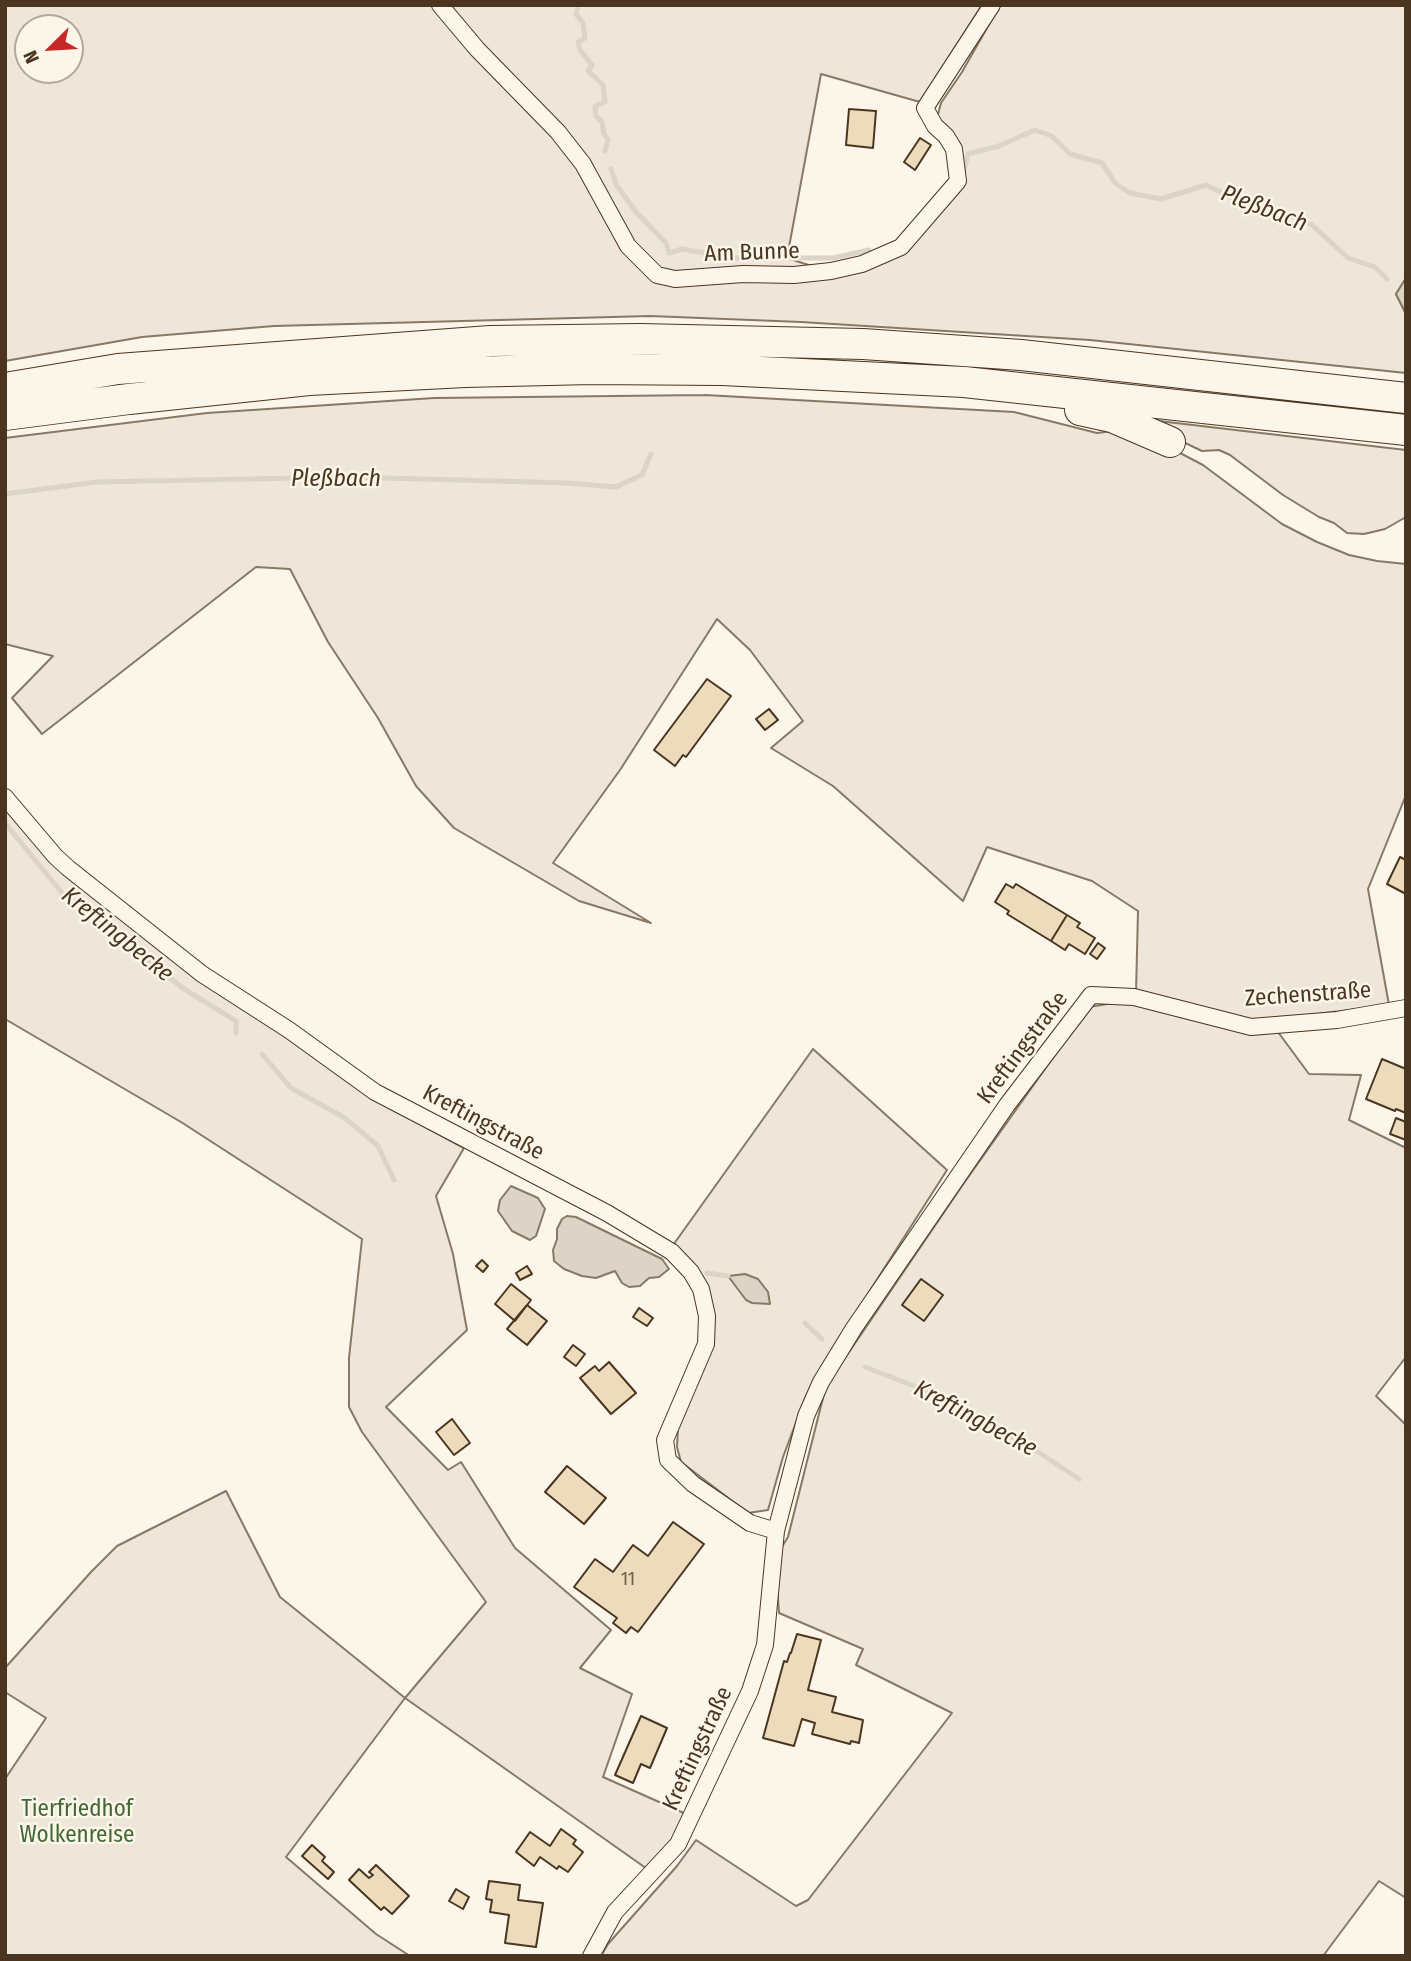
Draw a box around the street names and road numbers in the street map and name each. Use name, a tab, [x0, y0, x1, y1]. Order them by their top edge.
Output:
street label: Am Bunne	[704, 238, 800, 268]
street label: Zechenstraße	[1244, 977, 1372, 1013]
street label: Kreftingstraße	[972, 986, 1074, 1110]
street label: Kreftingstraße	[418, 1079, 548, 1167]
street label: Kreftingstraße	[657, 1683, 739, 1815]

